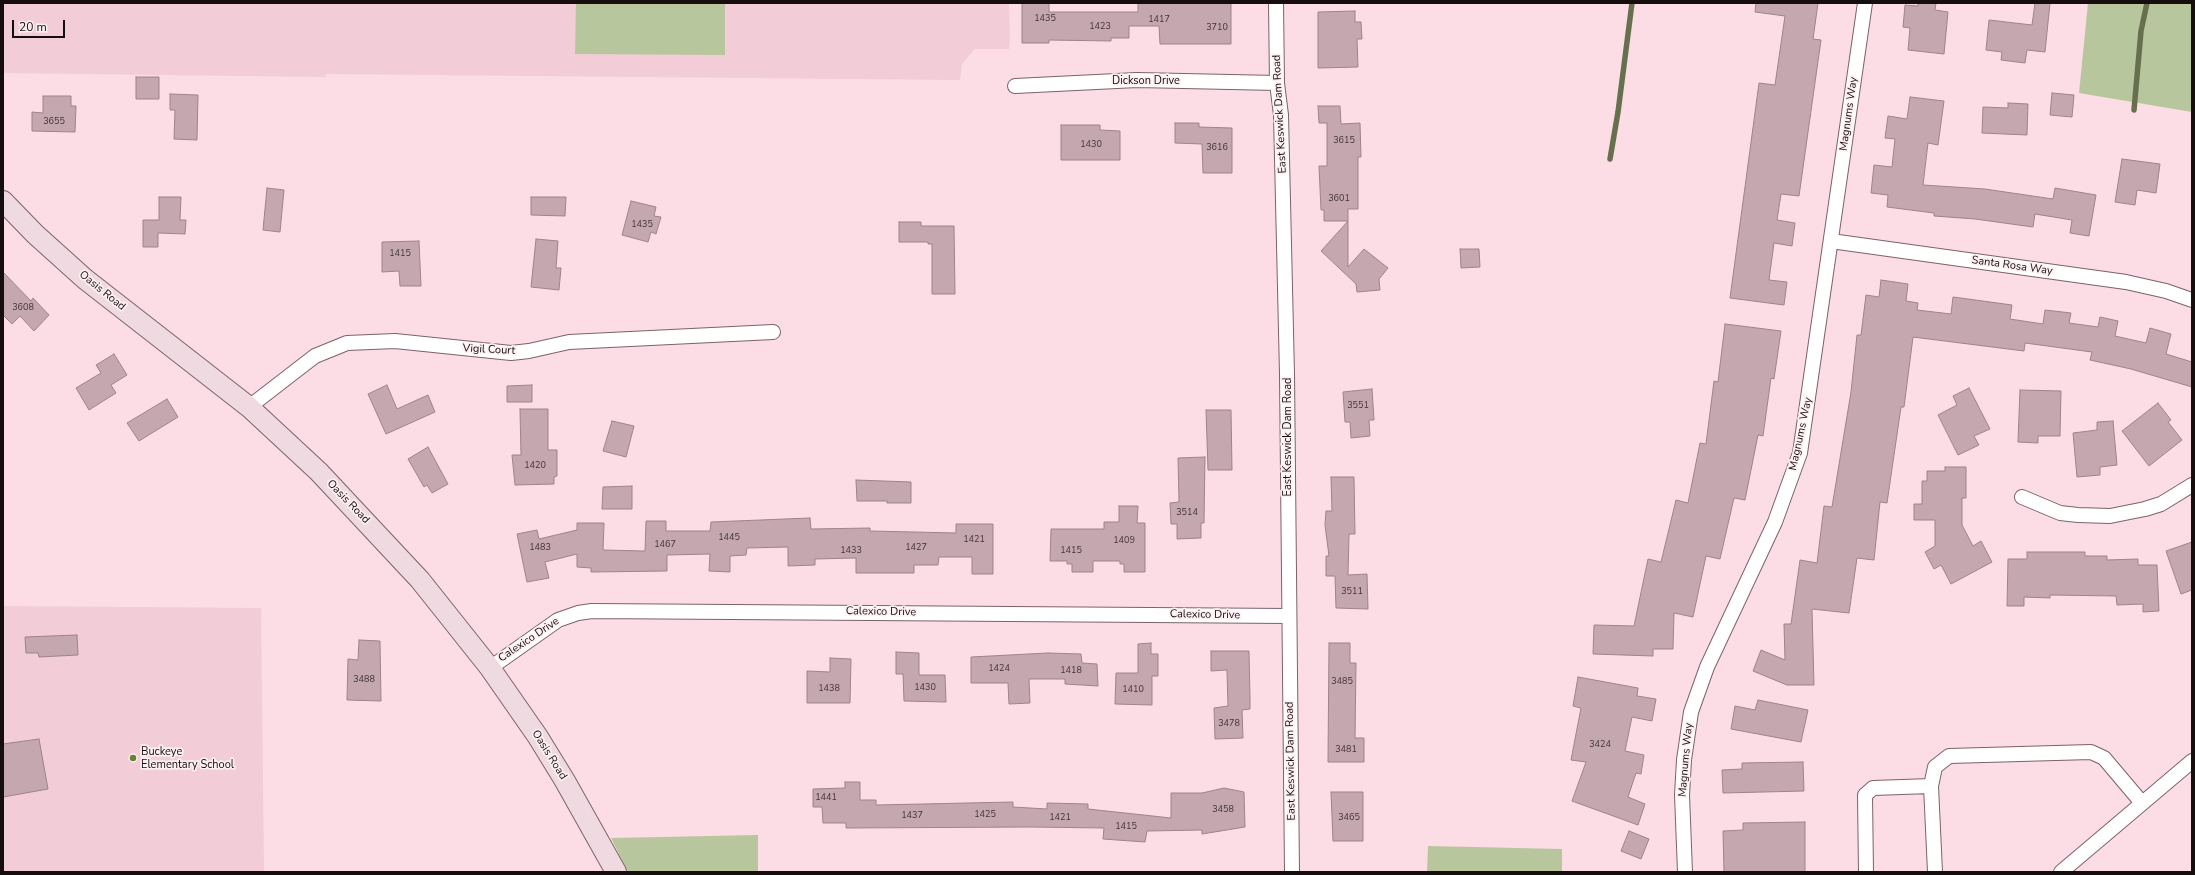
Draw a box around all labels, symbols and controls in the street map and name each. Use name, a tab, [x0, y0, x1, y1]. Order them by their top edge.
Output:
scale bar	[14, 12, 67, 38]
house number: 1435	[1034, 14, 1056, 24]
house number: 1417	[1148, 15, 1170, 25]
text: 20 m	[19, 19, 47, 35]
house number: 1423	[1089, 22, 1111, 32]
house number: 3710	[1206, 23, 1228, 33]
street label: East Keswick Dam Road	[1270, 54, 1290, 174]
street label: Dickson Drive	[1112, 74, 1180, 88]
street label: Magnums Way	[1837, 76, 1861, 152]
house number: 3655	[43, 117, 65, 127]
house number: 3615	[1333, 136, 1355, 146]
house number: 1430	[1080, 140, 1102, 150]
house number: 3616	[1206, 143, 1228, 153]
house number: 3601	[1328, 194, 1350, 204]
house number: 1435	[631, 220, 653, 230]
house number: 1415	[389, 249, 411, 259]
street label: Santa Rosa Way	[1971, 254, 2053, 278]
street label: Oasis Road	[76, 268, 128, 314]
house number: 3608	[12, 303, 34, 313]
street label: Vigil Court	[462, 342, 516, 358]
street label: East Keswick Dam Road	[1281, 378, 1295, 496]
street label: Magnums Way	[1787, 396, 1815, 472]
house number: 3551	[1347, 401, 1369, 411]
house number: 1420	[524, 461, 546, 471]
street label: Oasis Road	[324, 477, 372, 527]
house number: 3514	[1176, 508, 1198, 518]
house number: 1445	[718, 533, 740, 543]
house number: 1421	[963, 535, 985, 545]
house number: 1409	[1113, 536, 1135, 546]
house number: 1467	[654, 540, 676, 550]
house number: 1483	[529, 543, 551, 553]
house number: 1427	[905, 543, 927, 553]
house number: 1433	[840, 546, 862, 556]
house number: 1415	[1060, 546, 1082, 556]
house number: 3511	[1341, 587, 1363, 597]
street label: Calexico Drive	[846, 605, 916, 619]
street label: Calexico Drive	[1170, 608, 1240, 622]
street label: Calexico Drive	[496, 615, 562, 665]
house number: 1424	[988, 664, 1010, 674]
house number: 1418	[1060, 666, 1082, 676]
house number: 3488	[353, 675, 375, 685]
house number: 3485	[1331, 677, 1353, 687]
house number: 1430	[914, 683, 936, 693]
house number: 1438	[818, 684, 840, 694]
house number: 1410	[1122, 685, 1144, 695]
street label: East Keswick Dam Road	[1283, 701, 1299, 821]
house number: 3478	[1218, 719, 1240, 729]
street label: Magnums Way	[1676, 722, 1696, 798]
street label: Oasis Road	[529, 728, 569, 782]
house number: 3424	[1589, 740, 1611, 750]
place label: Buckeye Elementary School	[141, 745, 234, 771]
house number: 3481	[1335, 745, 1357, 755]
marker: Buckeye Elementary School	[128, 753, 138, 763]
house number: 1441	[815, 793, 837, 803]
house number: 3458	[1212, 805, 1234, 815]
house number: 1425	[974, 810, 996, 820]
house number: 1437	[901, 811, 923, 821]
house number: 1421	[1049, 813, 1071, 823]
house number: 3465	[1338, 813, 1360, 823]
house number: 1415	[1115, 822, 1137, 832]

